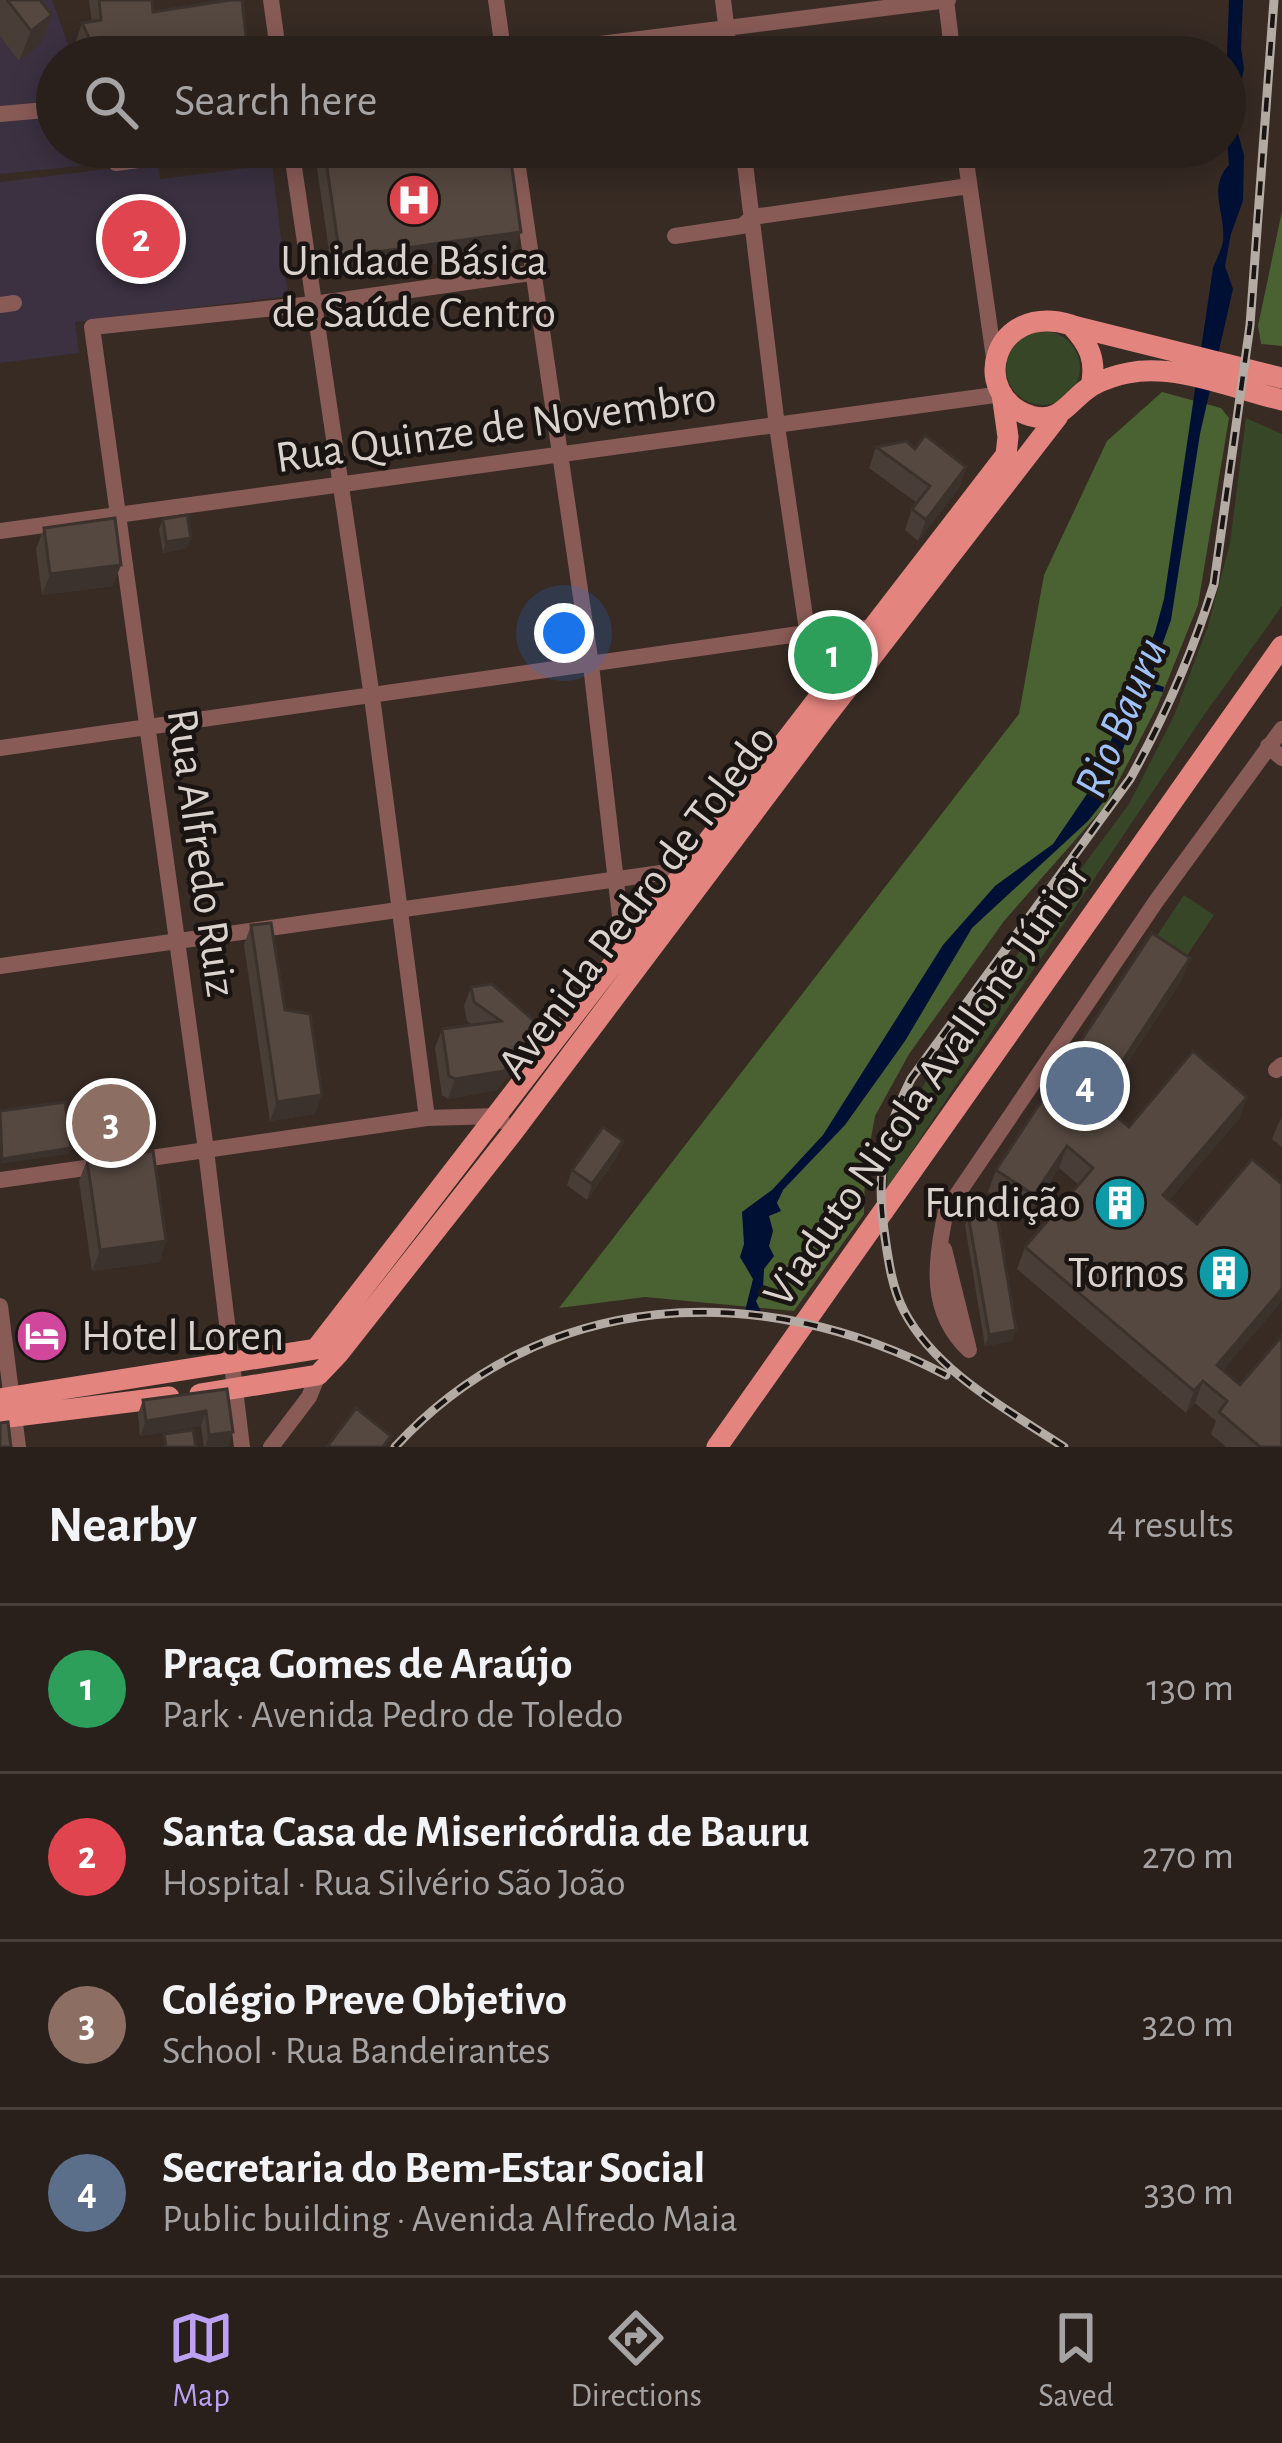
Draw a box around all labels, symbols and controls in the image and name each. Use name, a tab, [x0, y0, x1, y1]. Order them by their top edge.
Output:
search box	[36, 36, 1246, 168]
icon: search	[78, 69, 144, 135]
text: Search here	[174, 79, 377, 124]
hospital icon: Unidade Básica de Saúde Centro	[386, 172, 442, 228]
pin: 2	[102, 194, 180, 284]
place label: Unidade Básica de Saúde Centro	[272, 239, 556, 336]
street label: Rua Quinze de Novembro	[273, 375, 719, 481]
your location	[534, 603, 594, 663]
pin: 1	[794, 610, 872, 700]
water label: Rio Bauru	[1067, 631, 1177, 805]
street label: Rua Alfredo Ruiz	[159, 706, 243, 1000]
street label: Avenida Pedro de Toledo	[490, 717, 784, 1087]
street label: Viaduto Nicola Avallone Júnior	[756, 853, 1098, 1315]
pin: 4	[1046, 1041, 1124, 1131]
pin: 3	[72, 1078, 150, 1168]
building icon: Fundição	[1092, 1175, 1148, 1231]
place label: Fundição	[924, 1181, 1081, 1226]
building icon: Tornos	[1196, 1245, 1252, 1301]
place label: Tornos	[1068, 1251, 1185, 1296]
hotel icon: Hotel Loren	[14, 1308, 70, 1364]
place label: Hotel Loren	[81, 1314, 284, 1359]
text: Nearby	[48, 1500, 197, 1551]
text: 4 results	[1107, 1506, 1234, 1545]
text: Praça Gomes de Araújo	[162, 1642, 572, 1687]
text: 1	[80, 1669, 94, 1708]
text: 130 m	[1146, 1669, 1234, 1708]
text: Park · Avenida Pedro de Toledo	[162, 1696, 623, 1735]
text: Santa Casa de Misericórdia de Bauru	[162, 1810, 809, 1855]
text: 2	[78, 1837, 96, 1876]
text: 270 m	[1142, 1837, 1234, 1876]
text: Hospital · Rua Silvério São João	[162, 1864, 626, 1903]
text: Colégio Preve Objetivo	[162, 1978, 567, 2023]
text: 3	[79, 2005, 95, 2044]
text: 320 m	[1142, 2005, 1234, 2044]
text: School · Rua Bandeirantes	[162, 2032, 550, 2071]
text: Secretaria do Bem-Estar Social	[162, 2146, 705, 2191]
text: 4	[77, 2173, 97, 2212]
text: 330 m	[1144, 2173, 1234, 2212]
text: Public building · Avenida Alfredo Maia	[162, 2200, 738, 2239]
tab: Map	[168, 2305, 234, 2417]
tab: Directions	[570, 2305, 702, 2417]
tab: Saved	[1038, 2305, 1114, 2417]

